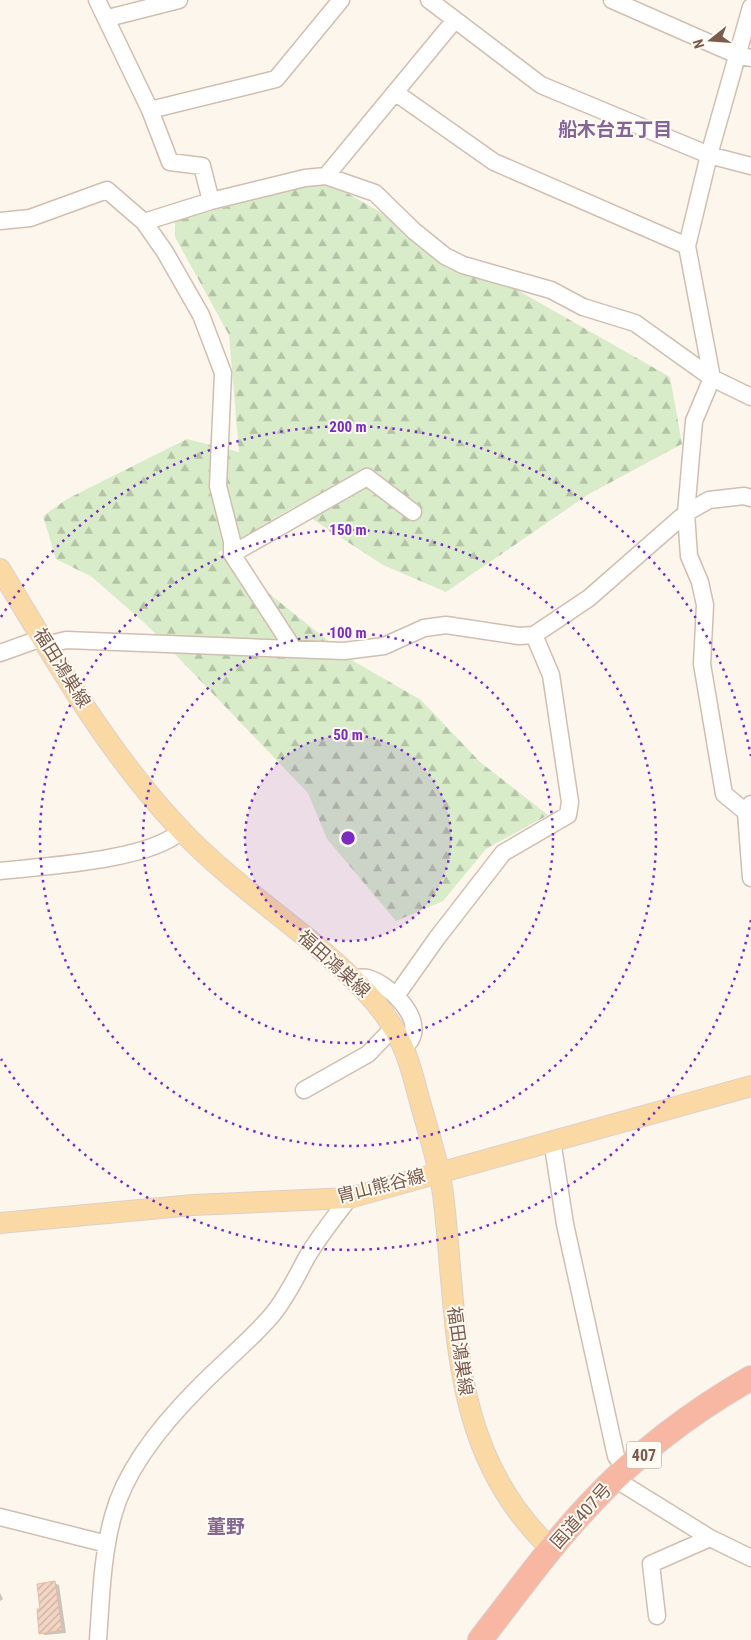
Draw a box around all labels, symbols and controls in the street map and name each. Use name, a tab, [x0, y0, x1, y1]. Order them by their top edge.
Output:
north arrow	[686, 15, 736, 65]
text: N	[690, 37, 707, 50]
district label: 船木台五丁目	[558, 118, 672, 141]
text: 200 m	[329, 418, 367, 436]
text: 150 m	[329, 521, 367, 539]
street label: 福田鴻巣線	[30, 624, 95, 711]
text: 100 m	[329, 624, 367, 642]
text: 50 m	[333, 726, 363, 744]
centre of rings	[339, 829, 357, 847]
street label: 福田鴻巣線	[294, 926, 375, 1002]
street label: 胄山熊谷線	[335, 1164, 427, 1207]
street label: 福田鴻巣線	[444, 1305, 477, 1397]
road number: 407	[626, 1442, 662, 1468]
street label: 国道407号	[546, 1479, 615, 1553]
district label: 董野	[207, 1515, 245, 1538]

